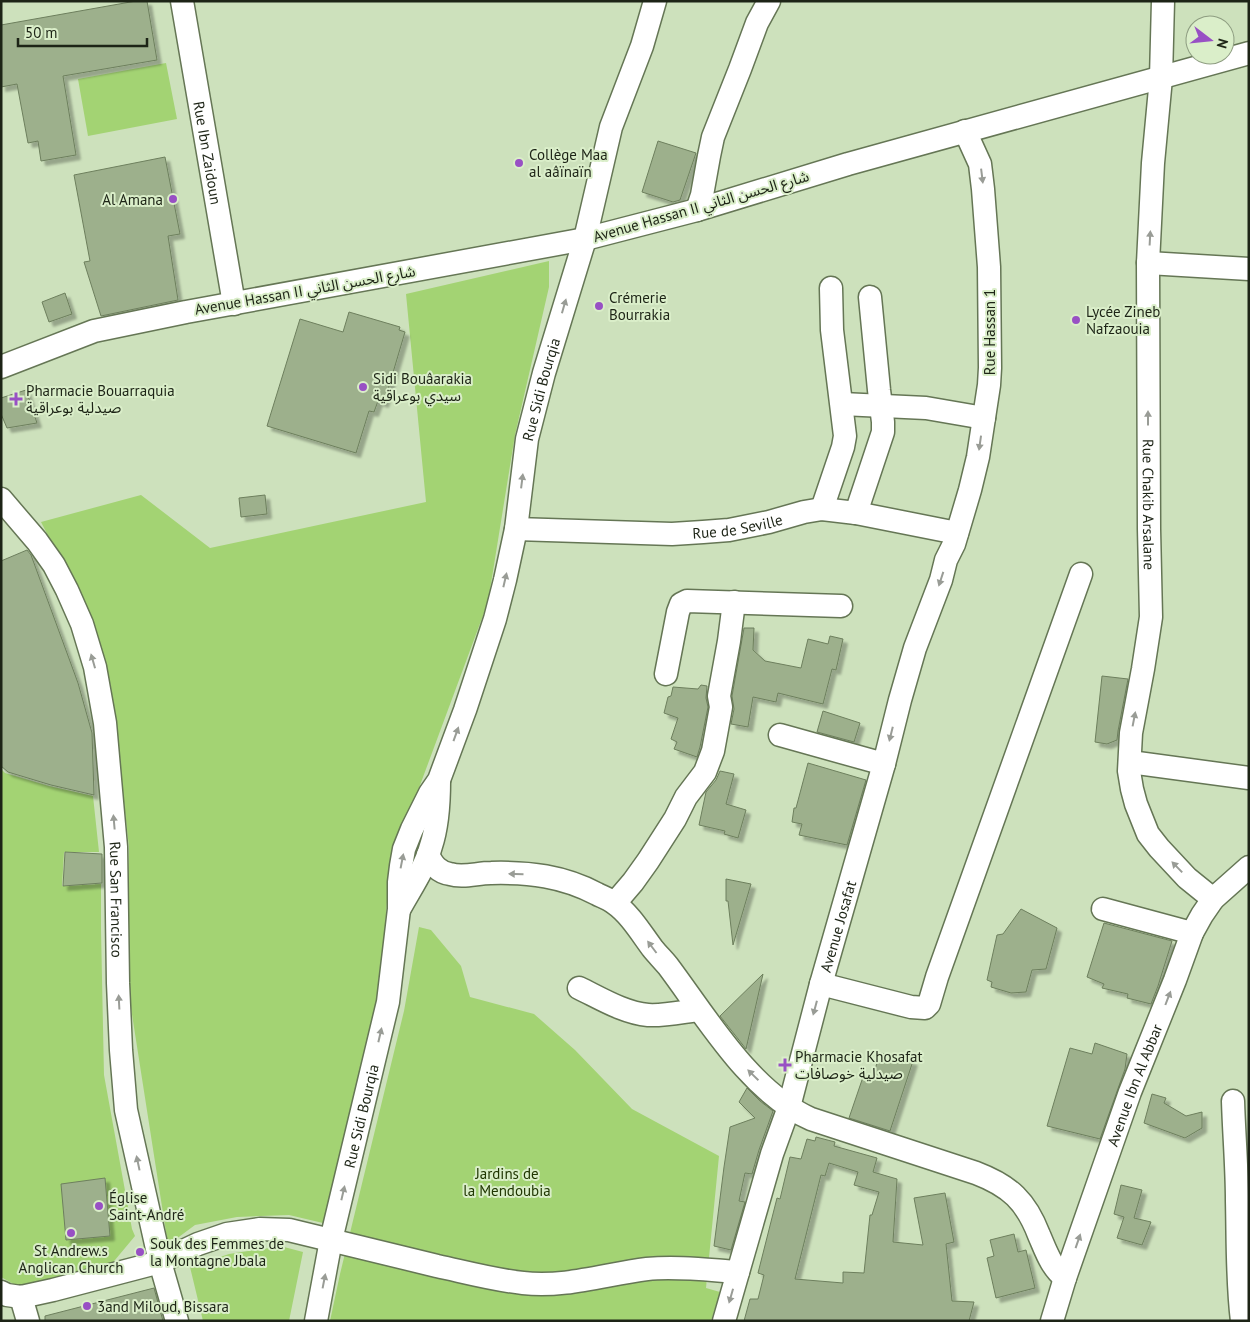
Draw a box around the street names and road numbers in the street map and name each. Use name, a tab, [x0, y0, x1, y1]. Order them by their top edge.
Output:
street label: Rue Ibn Zaidoun	[190, 100, 226, 206]
street label: Avenue Hassan II شارع الحسن الثاني	[591, 166, 812, 249]
street label: Avenue Hassan II شارع الحسن الثاني	[193, 261, 418, 322]
street label: Rue Hassan 1	[980, 289, 999, 375]
street label: Rue Sidi Bourqia	[517, 335, 564, 443]
street label: Rue Chakib Arsalane	[1139, 439, 1159, 570]
street label: Rue de Seville	[692, 509, 785, 542]
street label: Rue San Francisco	[106, 841, 127, 958]
street label: Avenue Josafat	[815, 878, 860, 974]
street label: Avenue Ibn Al Abbar	[1102, 1021, 1166, 1149]
street label: Rue Sidi Bourqia	[339, 1062, 382, 1170]

